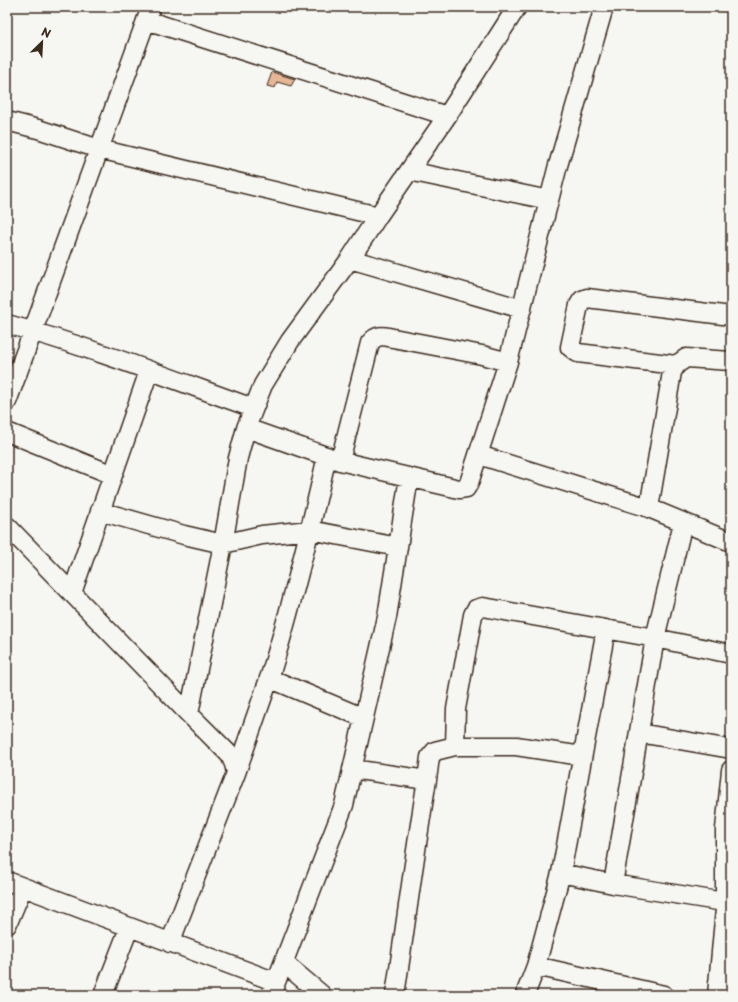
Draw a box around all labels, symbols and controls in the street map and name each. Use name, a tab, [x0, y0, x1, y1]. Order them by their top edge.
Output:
north arrow	[22, 22, 62, 62]
text: N	[39, 23, 54, 42]

